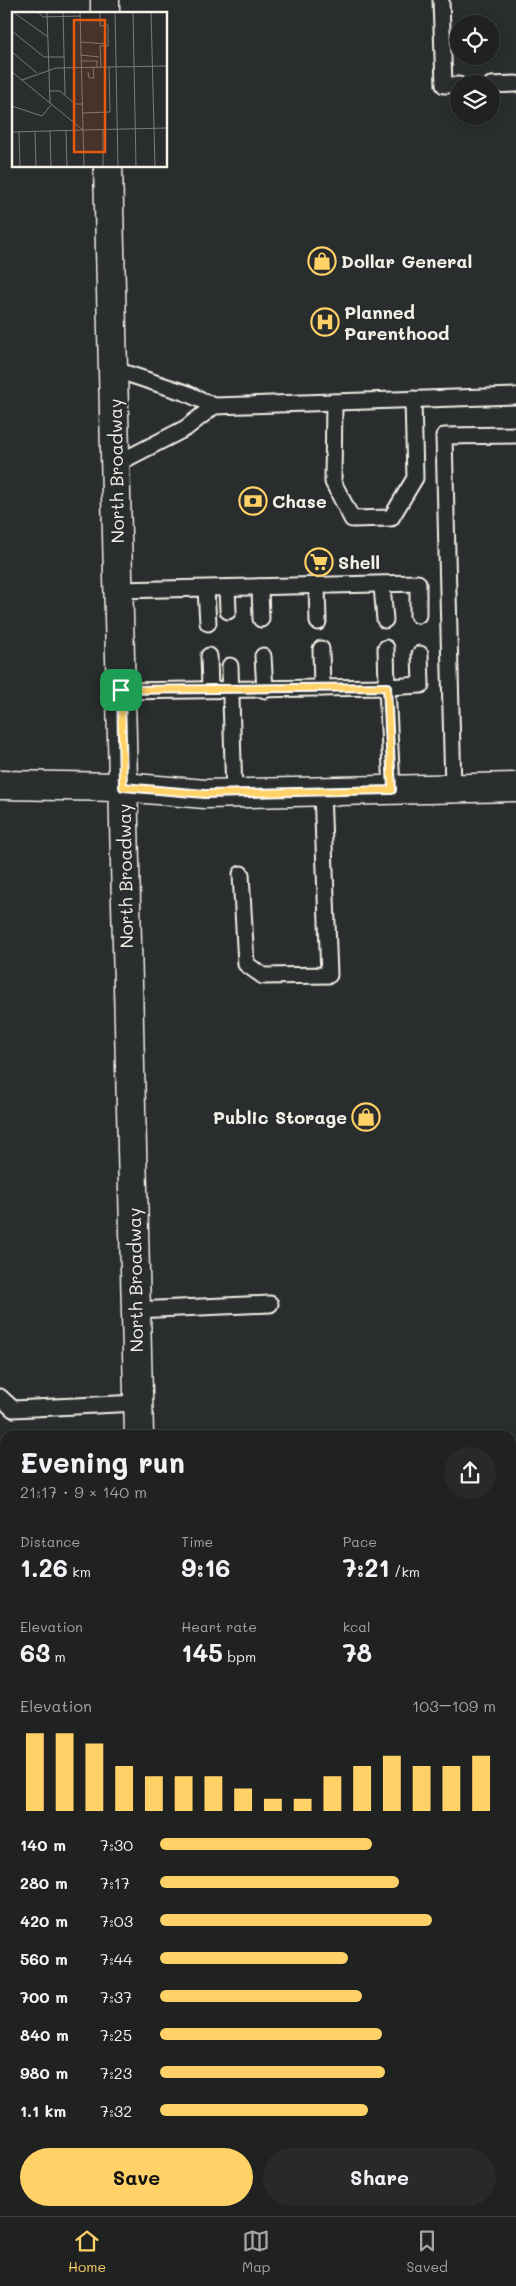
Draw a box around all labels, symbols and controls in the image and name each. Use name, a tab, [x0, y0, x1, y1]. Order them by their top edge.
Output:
inset map	[12, 12, 168, 168]
map controls	[450, 15, 500, 125]
button: locate	[450, 15, 500, 65]
button: layers	[450, 75, 500, 125]
shop icon: Dollar General	[307, 246, 337, 276]
place label: Dollar General	[341, 249, 472, 273]
place label: Planned Parenthood	[344, 300, 449, 345]
hospital icon: Planned Parenthood	[310, 307, 340, 337]
street label: North Broadway	[103, 398, 129, 544]
bank icon: Chase	[238, 486, 268, 516]
place label: Chase	[272, 489, 327, 513]
supermarket icon: Shell	[304, 547, 334, 577]
place label: Shell	[338, 550, 380, 574]
pin	[100, 669, 142, 711]
icon: arrive	[107, 676, 135, 704]
street label: North Broadway	[112, 803, 138, 949]
shop icon: Public Storage	[351, 1102, 381, 1132]
place label: Public Storage	[213, 1105, 347, 1129]
street label: North Broadway	[122, 1207, 148, 1353]
text: Evening run	[20, 1444, 185, 1480]
button: share	[444, 1447, 496, 1499]
text: 21:17 · 9 × 140 m	[20, 1481, 147, 1502]
text: Distance	[20, 1532, 80, 1551]
text: Time	[181, 1532, 213, 1551]
text: Pace	[343, 1532, 377, 1551]
text: 1.26	[20, 1551, 68, 1583]
text: 9:16	[181, 1551, 230, 1583]
text: 7:21	[343, 1551, 390, 1583]
text: km	[68, 1562, 91, 1581]
text: /km	[390, 1562, 420, 1581]
text: Elevation	[20, 1617, 83, 1636]
text: Heart rate	[181, 1617, 257, 1636]
text: kcal	[343, 1617, 371, 1636]
text: 63	[20, 1636, 50, 1668]
text: 145	[181, 1636, 223, 1668]
text: 78	[343, 1636, 372, 1668]
text: m	[50, 1647, 66, 1666]
text: bpm	[223, 1647, 256, 1666]
text: Elevation	[20, 1695, 92, 1716]
text: 103–109 m	[412, 1695, 496, 1716]
text: 140 m	[20, 1834, 66, 1855]
text: 7:30	[100, 1834, 133, 1855]
text: 280 m	[20, 1872, 68, 1893]
text: 7:17	[100, 1872, 130, 1893]
text: 420 m	[20, 1910, 68, 1931]
text: 7:03	[100, 1910, 133, 1931]
text: 560 m	[20, 1948, 68, 1969]
text: 7:44	[100, 1948, 133, 1969]
text: 700 m	[20, 1986, 68, 2007]
text: 7:37	[100, 1986, 132, 2007]
text: 840 m	[20, 2024, 69, 2045]
text: 7:25	[100, 2024, 132, 2045]
text: 980 m	[20, 2062, 68, 2083]
text: 7:23	[100, 2062, 132, 2083]
text: 1.1 km	[20, 2100, 66, 2121]
text: 7:32	[100, 2100, 132, 2121]
button: Save	[20, 2148, 253, 2206]
button: Share	[263, 2148, 496, 2206]
tab: Home	[68, 2227, 106, 2276]
tab: Map	[242, 2227, 271, 2276]
tab: Saved	[406, 2227, 448, 2276]

